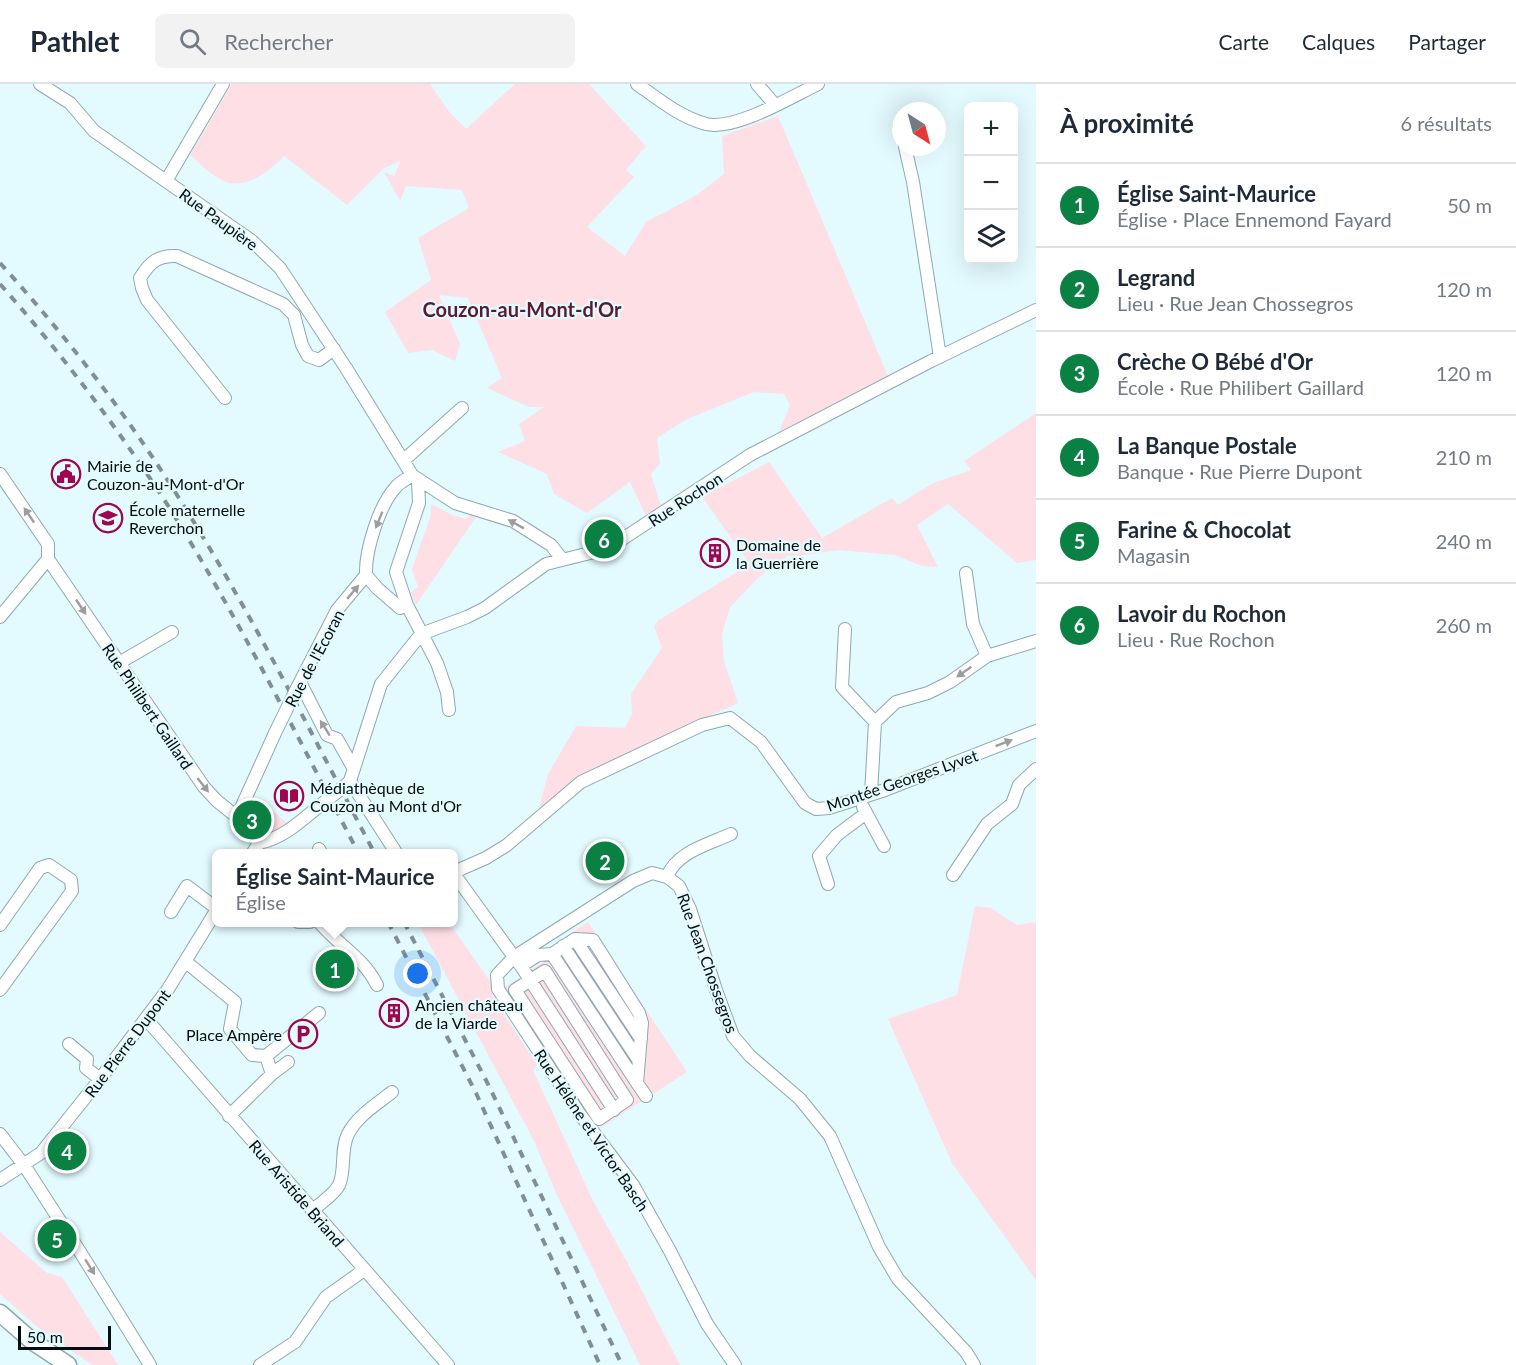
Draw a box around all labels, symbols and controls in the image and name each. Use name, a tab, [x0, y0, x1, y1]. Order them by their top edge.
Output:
search box	[155, 14, 575, 68]
text: Pathlet	[30, 24, 119, 58]
icon: search	[176, 25, 209, 58]
text: Rechercher	[224, 28, 333, 55]
text: Carte	[1218, 29, 1269, 54]
text: Calques	[1302, 29, 1375, 54]
text: Partager	[1408, 29, 1486, 54]
north arrow	[892, 102, 946, 156]
map controls	[964, 102, 1018, 264]
button: +	[964, 102, 1018, 156]
text: À proximité	[1060, 107, 1194, 139]
text: 6 résultats	[1401, 111, 1492, 135]
button: −	[964, 156, 1018, 210]
text: Église Saint-Maurice	[1117, 180, 1316, 207]
street label: Rue Paupière	[176, 184, 262, 254]
text: 1	[1074, 193, 1085, 217]
text: 50 m	[1447, 193, 1492, 217]
text: Église · Place Ennemond Fayard	[1117, 207, 1392, 231]
button: layers	[964, 210, 1018, 264]
text: Legrand	[1117, 264, 1195, 291]
text: 2	[1074, 277, 1085, 301]
text: 120 m	[1436, 277, 1492, 301]
text: Lieu · Rue Jean Chossegros	[1117, 291, 1353, 315]
district label: Couzon-au-Mont-d'Or	[422, 297, 622, 321]
text: Crèche O Bébé d'Or	[1117, 348, 1313, 375]
text: 3	[1074, 361, 1085, 385]
text: 120 m	[1436, 361, 1492, 385]
text: École · Rue Philibert Gaillard	[1117, 375, 1364, 399]
text: La Banque Postale	[1117, 432, 1297, 459]
text: 4	[1074, 445, 1085, 469]
text: 210 m	[1436, 445, 1492, 469]
place label: Mairie de Couzon-au-Mont-d'Or	[87, 456, 244, 493]
public building icon: Mairie de Couzon-au-Mont-d'Or	[50, 458, 82, 490]
text: Banque · Rue Pierre Dupont	[1117, 459, 1362, 483]
street label: Rue Rochon	[644, 468, 726, 530]
place label: École maternelle Reverchon	[129, 500, 245, 537]
school or university icon: École maternelle Reverchon	[92, 502, 124, 534]
one-way arrow	[23, 507, 34, 523]
one-way arrow	[374, 512, 384, 530]
pin: 6	[584, 516, 624, 562]
text: Farine & Chocolat	[1117, 516, 1291, 543]
one-way arrow	[508, 519, 525, 529]
text: 5	[1074, 529, 1085, 553]
text: 240 m	[1436, 529, 1492, 553]
place label: Domaine de la Guerrière	[736, 535, 821, 572]
building icon: Domaine de la Guerrière	[699, 537, 731, 569]
text: Magasin	[1117, 543, 1190, 567]
one-way arrow	[346, 584, 359, 600]
one-way arrow	[75, 599, 87, 615]
text: Lavoir du Rochon	[1117, 600, 1286, 627]
street label: Rue de l'Ecoran	[280, 606, 348, 710]
text: 6	[1074, 613, 1085, 637]
text: 260 m	[1436, 613, 1492, 637]
text: Lieu · Rue Rochon	[1117, 627, 1275, 651]
street label: Rue Philibert Gaillard	[99, 640, 197, 772]
one-way arrow	[956, 666, 972, 678]
one-way arrow	[319, 719, 330, 736]
one-way arrow	[995, 738, 1013, 748]
street label: Montée Georges Lyvet	[824, 745, 980, 815]
one-way arrow	[197, 777, 210, 793]
place label: Médiathèque de Couzon au Mont d'Or	[310, 778, 462, 815]
library icon: Médiathèque de Couzon au Mont d'Or	[273, 780, 305, 812]
pin: 3	[232, 798, 272, 842]
pin: 2	[586, 838, 624, 884]
popup	[212, 849, 458, 927]
text: Église Saint-Maurice	[235, 863, 435, 890]
text: Église	[235, 890, 286, 914]
street label: Rue Jean Chossegros	[674, 890, 742, 1036]
pin: 1	[316, 946, 354, 992]
your location	[403, 959, 432, 988]
street label: Rue Pierre Dupont	[80, 985, 174, 1101]
place label: Ancien château de la Viarde	[415, 995, 523, 1032]
building icon: Ancien château de la Viarde	[378, 997, 410, 1029]
parking icon: Place Ampère	[287, 1018, 319, 1050]
place label: Place Ampère	[186, 1025, 282, 1044]
street label: Rue Hélène et Victor Basch	[531, 1045, 653, 1215]
pin: 4	[48, 1128, 86, 1174]
street label: Rue Aristide Briand	[246, 1136, 348, 1250]
pin: 5	[38, 1216, 76, 1262]
one-way arrow	[84, 1259, 95, 1275]
scale bar	[18, 1323, 111, 1350]
text: 50 m	[27, 1327, 63, 1346]

